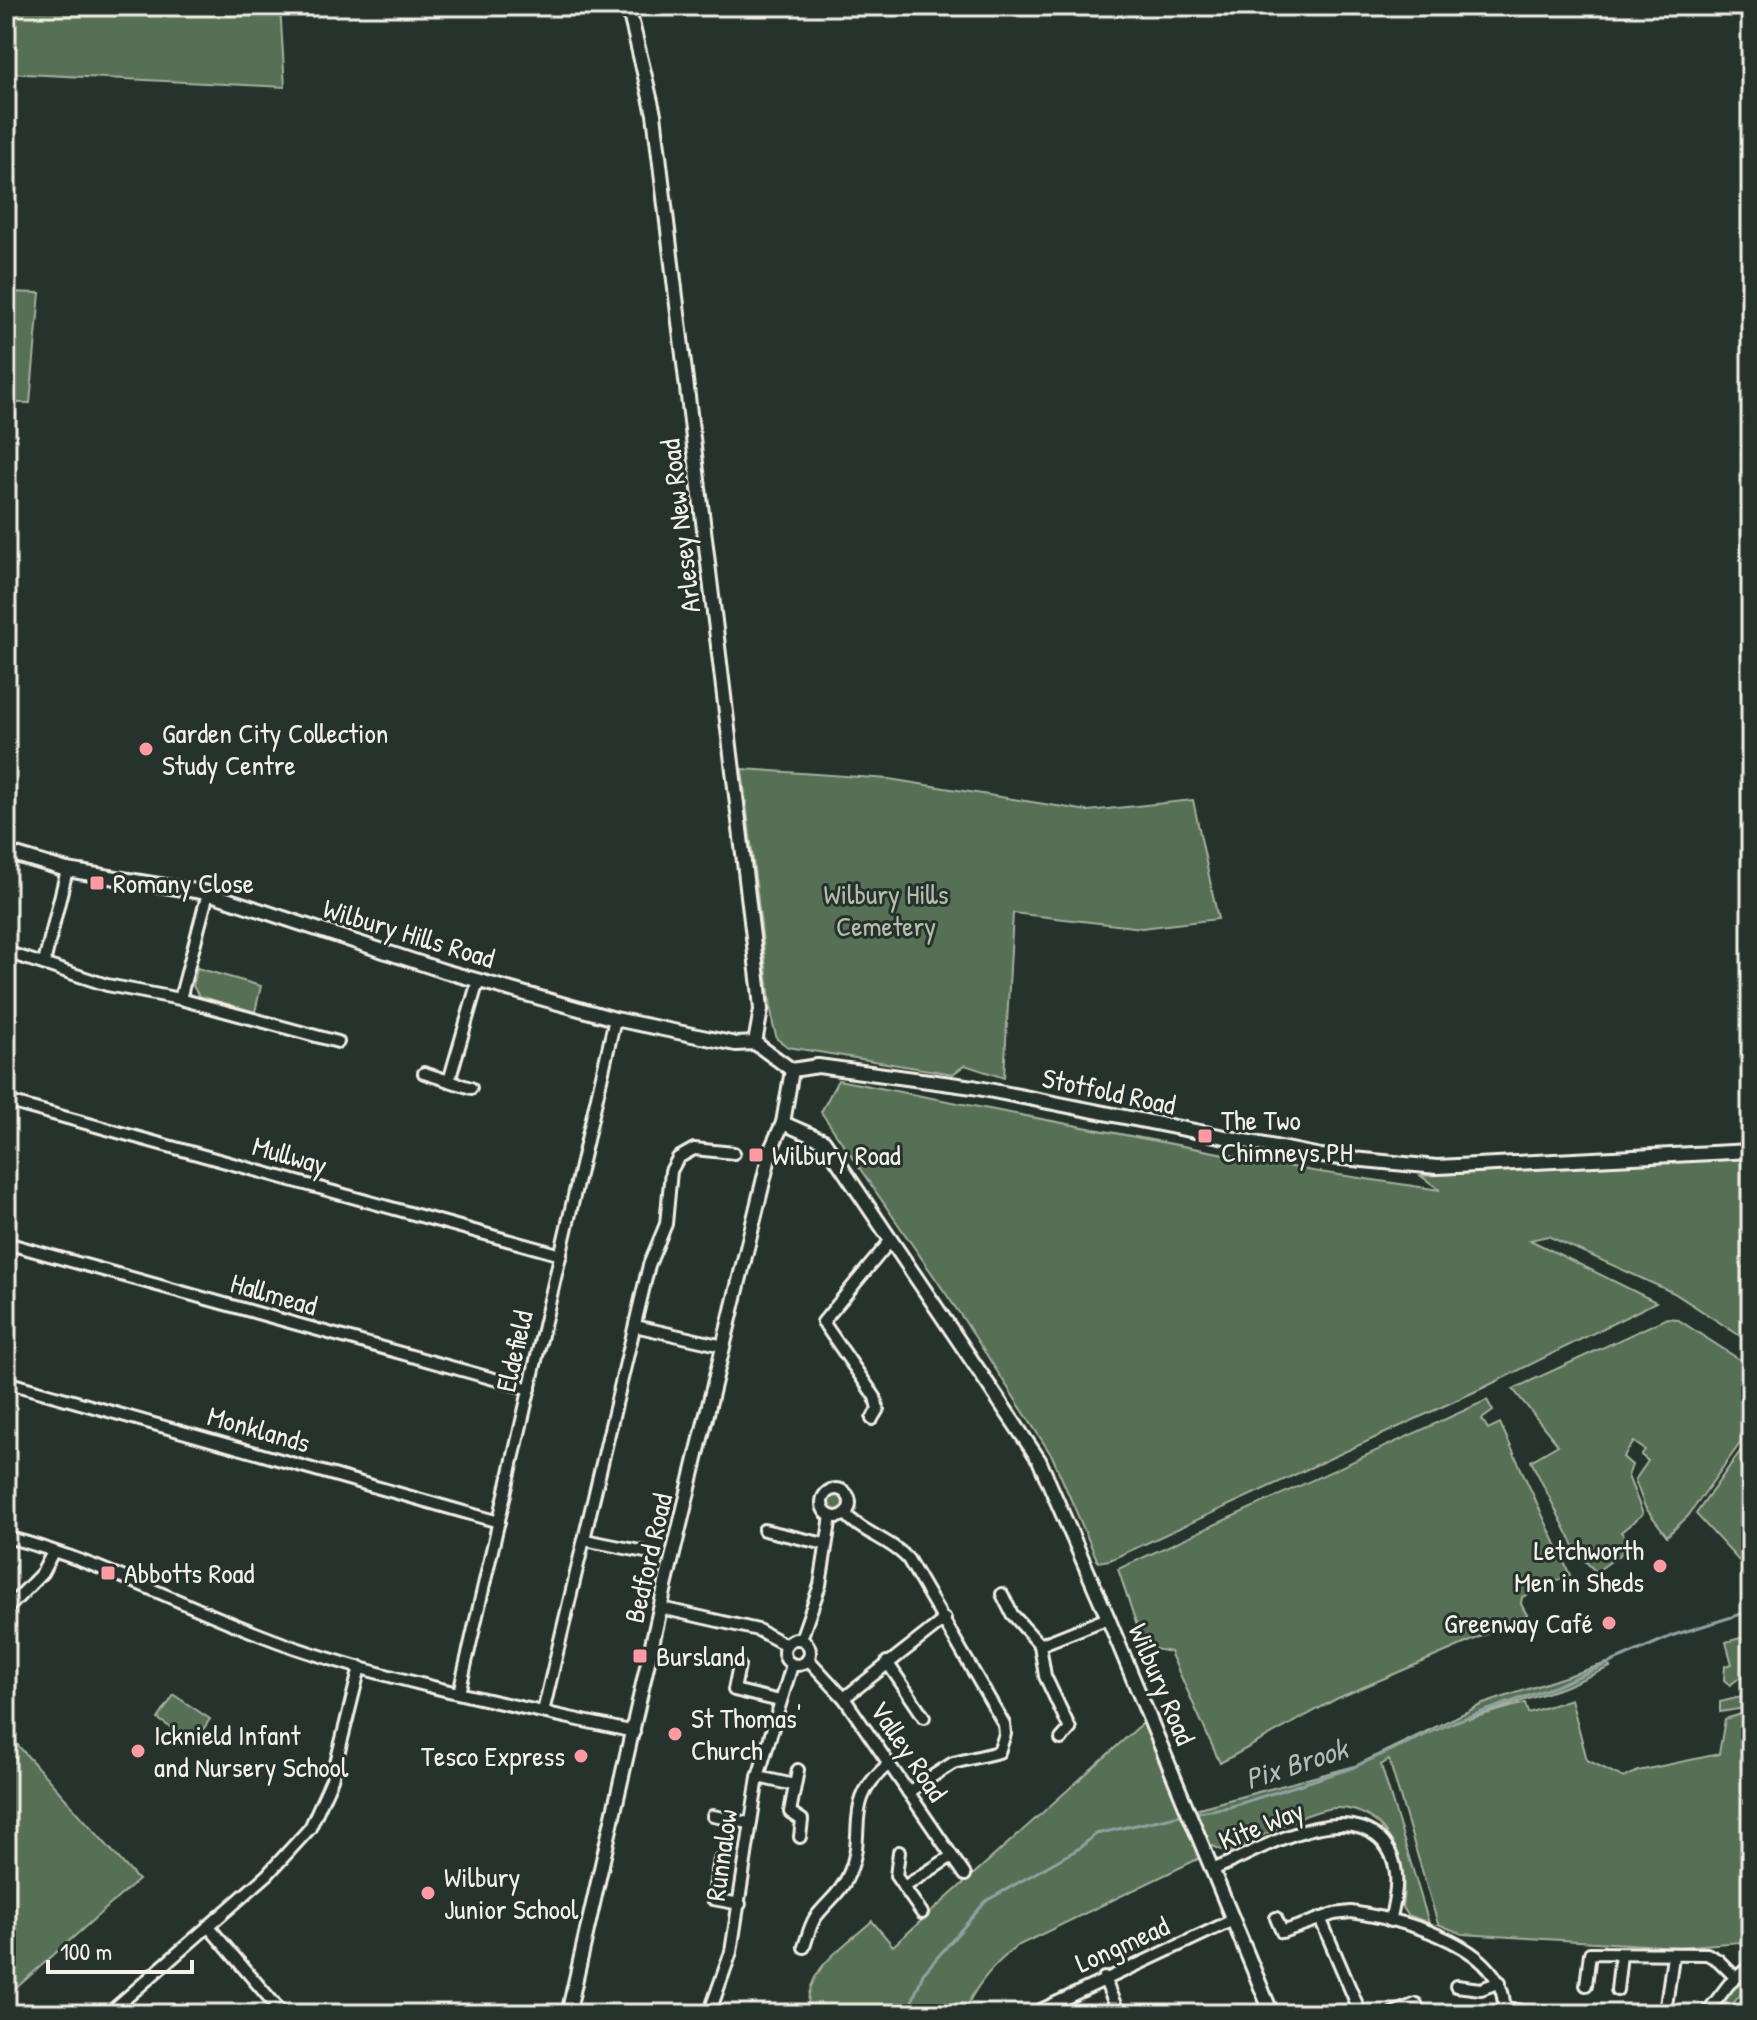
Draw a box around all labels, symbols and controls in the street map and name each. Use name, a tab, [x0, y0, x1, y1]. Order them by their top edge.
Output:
street label: Arlesey New Road	[650, 437, 709, 615]
place label: Garden City Collection Study Centre	[162, 714, 388, 784]
marker: Garden City Collection Study Centre	[137, 740, 155, 758]
place label: Romany Close	[113, 864, 254, 902]
marker: Romany Close	[88, 874, 106, 892]
park label: Wilbury Hills Cemetery	[824, 875, 949, 945]
street label: Wilbury Hills Road	[319, 889, 499, 977]
street label: Stotfold Road	[1039, 1058, 1179, 1124]
place label: The Two Chimneys PH	[1221, 1101, 1353, 1171]
street label: Mullway	[248, 1126, 332, 1184]
marker: The Two Chimneys PH	[1196, 1127, 1214, 1145]
place label: Wilbury Road	[772, 1136, 901, 1174]
marker: Wilbury Road	[747, 1146, 765, 1164]
street label: Hallmead	[226, 1264, 322, 1324]
street label: Eldefield	[486, 1306, 542, 1396]
street label: Monklands	[203, 1396, 315, 1462]
street label: Bedford Road	[615, 1490, 681, 1626]
place label: Letchworth Men in Sheds	[1514, 1531, 1644, 1601]
place label: Abbotts Road	[124, 1554, 254, 1592]
marker: Letchworth Men in Sheds	[1651, 1557, 1669, 1575]
marker: Abbotts Road	[99, 1564, 117, 1582]
place label: Greenway Café	[1444, 1604, 1593, 1642]
marker: Greenway Café	[1600, 1614, 1618, 1632]
street label: Wilbury Road	[1119, 1617, 1205, 1751]
place label: Bursland	[656, 1637, 745, 1675]
marker: Bursland	[631, 1647, 649, 1665]
street label: Valley Road	[861, 1693, 957, 1809]
place label: St Thomas' Church	[691, 1699, 801, 1769]
place label: Icknield Infant and Nursery School	[154, 1716, 349, 1786]
marker: St Thomas' Church	[666, 1725, 684, 1743]
water label: Pix Brook	[1240, 1727, 1354, 1798]
place label: Tesco Express	[421, 1737, 565, 1775]
marker: Icknield Infant and Nursery School	[129, 1742, 147, 1760]
marker: Tesco Express	[572, 1747, 590, 1765]
street label: Kite Way	[1213, 1791, 1309, 1859]
street label: Runnalow	[696, 1807, 746, 1903]
place label: Wilbury Junior School	[444, 1858, 579, 1928]
marker: Wilbury Junior School	[419, 1884, 437, 1902]
street label: Longmead	[1069, 1906, 1175, 1981]
scale bar	[48, 1924, 192, 1974]
text: 100 m	[60, 1935, 112, 1967]

